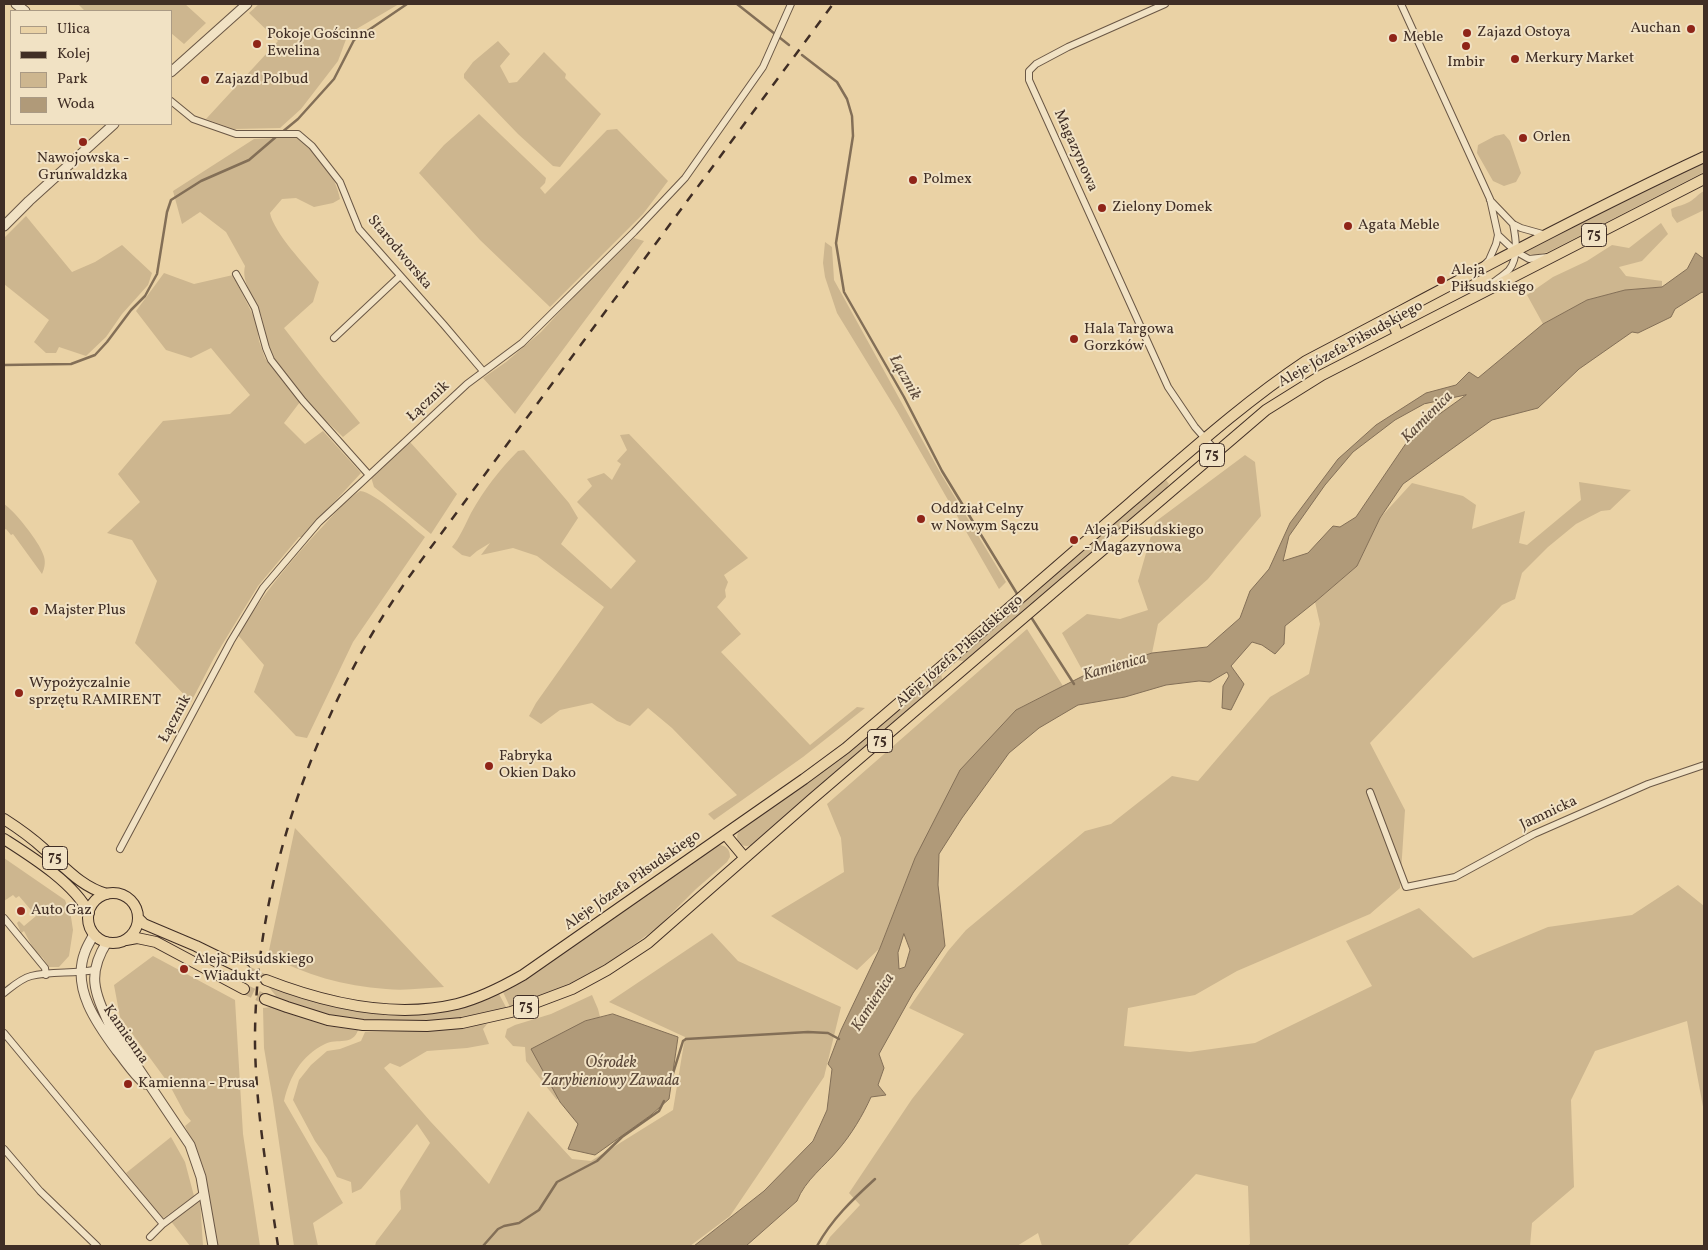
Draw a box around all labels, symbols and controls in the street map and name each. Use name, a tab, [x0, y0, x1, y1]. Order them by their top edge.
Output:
legend	[10, 10, 172, 125]
text: Ulica	[57, 19, 90, 40]
place label: Auchan	[1631, 20, 1681, 38]
marker: Auchan	[1685, 23, 1697, 35]
place label: Zajazd Ostoya	[1477, 24, 1571, 42]
place label: Pokoje Gościnne Ewelina	[267, 26, 375, 61]
marker: Zajazd Ostoya	[1461, 27, 1473, 39]
place label: Meble	[1403, 29, 1443, 47]
marker: Meble	[1387, 32, 1399, 44]
marker: Pokoje Gościnne Ewelina	[251, 38, 263, 50]
marker: Imbir	[1460, 40, 1472, 52]
text: Kolej	[57, 44, 90, 65]
place label: Merkury Market	[1525, 50, 1634, 68]
marker: Merkury Market	[1509, 53, 1521, 65]
place label: Imbir	[1447, 54, 1485, 72]
text: Park	[57, 69, 88, 90]
place label: Zajazd Polbud	[215, 71, 308, 89]
marker: Zajazd Polbud	[199, 74, 211, 86]
text: Woda	[57, 94, 95, 115]
street label: Magazynowa	[1049, 107, 1101, 195]
place label: Orlen	[1533, 129, 1571, 147]
marker: Orlen	[1517, 132, 1529, 144]
marker: Nawojowska - Grunwaldzka	[77, 136, 89, 148]
place label: Nawojowska - Grunwaldzka	[37, 150, 129, 185]
place label: Polmex	[923, 171, 972, 189]
marker: Polmex	[907, 174, 919, 186]
place label: Zielony Domek	[1112, 199, 1213, 217]
marker: Zielony Domek	[1096, 202, 1108, 214]
street label: Starodworska	[363, 212, 435, 294]
place label: Agata Meble	[1358, 217, 1440, 235]
marker: Agata Meble	[1342, 220, 1354, 232]
road number: 75	[1582, 224, 1606, 246]
place label: Aleja Piłsudskiego	[1451, 262, 1534, 297]
marker: Aleja Piłsudskiego	[1435, 274, 1447, 286]
street label: Aleje Józefa Piłsudskiego	[1276, 298, 1426, 392]
place label: Hala Targowa Gorzków	[1084, 321, 1174, 356]
marker: Hala Targowa Gorzków	[1068, 333, 1080, 345]
water label: Łącznik	[884, 352, 924, 404]
street label: Łącznik	[404, 378, 454, 426]
water label: Kamienica	[1398, 388, 1458, 448]
road number: 75	[1200, 444, 1224, 466]
place label: Oddział Celny w Nowym Sączu	[931, 501, 1039, 536]
marker: Oddział Celny w Nowym Sączu	[915, 513, 927, 525]
place label: Aleja Piłsudskiego - Magazynowa	[1084, 522, 1204, 557]
marker: Aleja Piłsudskiego - Magazynowa	[1068, 534, 1080, 546]
street label: Aleje Józefa Piłsudskiego	[893, 592, 1027, 712]
place label: Majster Plus	[44, 602, 126, 620]
marker: Majster Plus	[28, 605, 40, 617]
water label: Kamienica	[1081, 650, 1149, 686]
place label: Wypożyczalnie sprzętu RAMIRENT	[29, 675, 161, 710]
marker: Wypożyczalnie sprzętu RAMIRENT	[13, 687, 25, 699]
street label: Łącznik	[156, 692, 196, 746]
road number: 75	[868, 729, 892, 752]
place label: Fabryka Okien Dako	[499, 748, 576, 783]
marker: Fabryka Okien Dako	[483, 760, 495, 772]
street label: Jamnicka	[1517, 793, 1581, 835]
street label: Aleje Józefa Piłsudskiego	[561, 827, 705, 935]
road number: 75	[42, 846, 68, 870]
place label: Auto Gaz	[31, 902, 92, 920]
marker: Auto Gaz	[15, 905, 27, 917]
place label: Aleja Piłsudskiego - Wiadukt	[194, 951, 314, 986]
marker: Aleja Piłsudskiego - Wiadukt	[178, 963, 190, 975]
water label: Kamienica	[848, 970, 900, 1036]
road number: 75	[514, 996, 538, 1019]
street label: Kamienna	[98, 1002, 152, 1068]
water label: Ośrodek Zarybieniowy Zawada	[542, 1054, 680, 1092]
place label: Kamienna - Prusa	[138, 1075, 256, 1093]
marker: Kamienna - Prusa	[122, 1078, 134, 1090]

